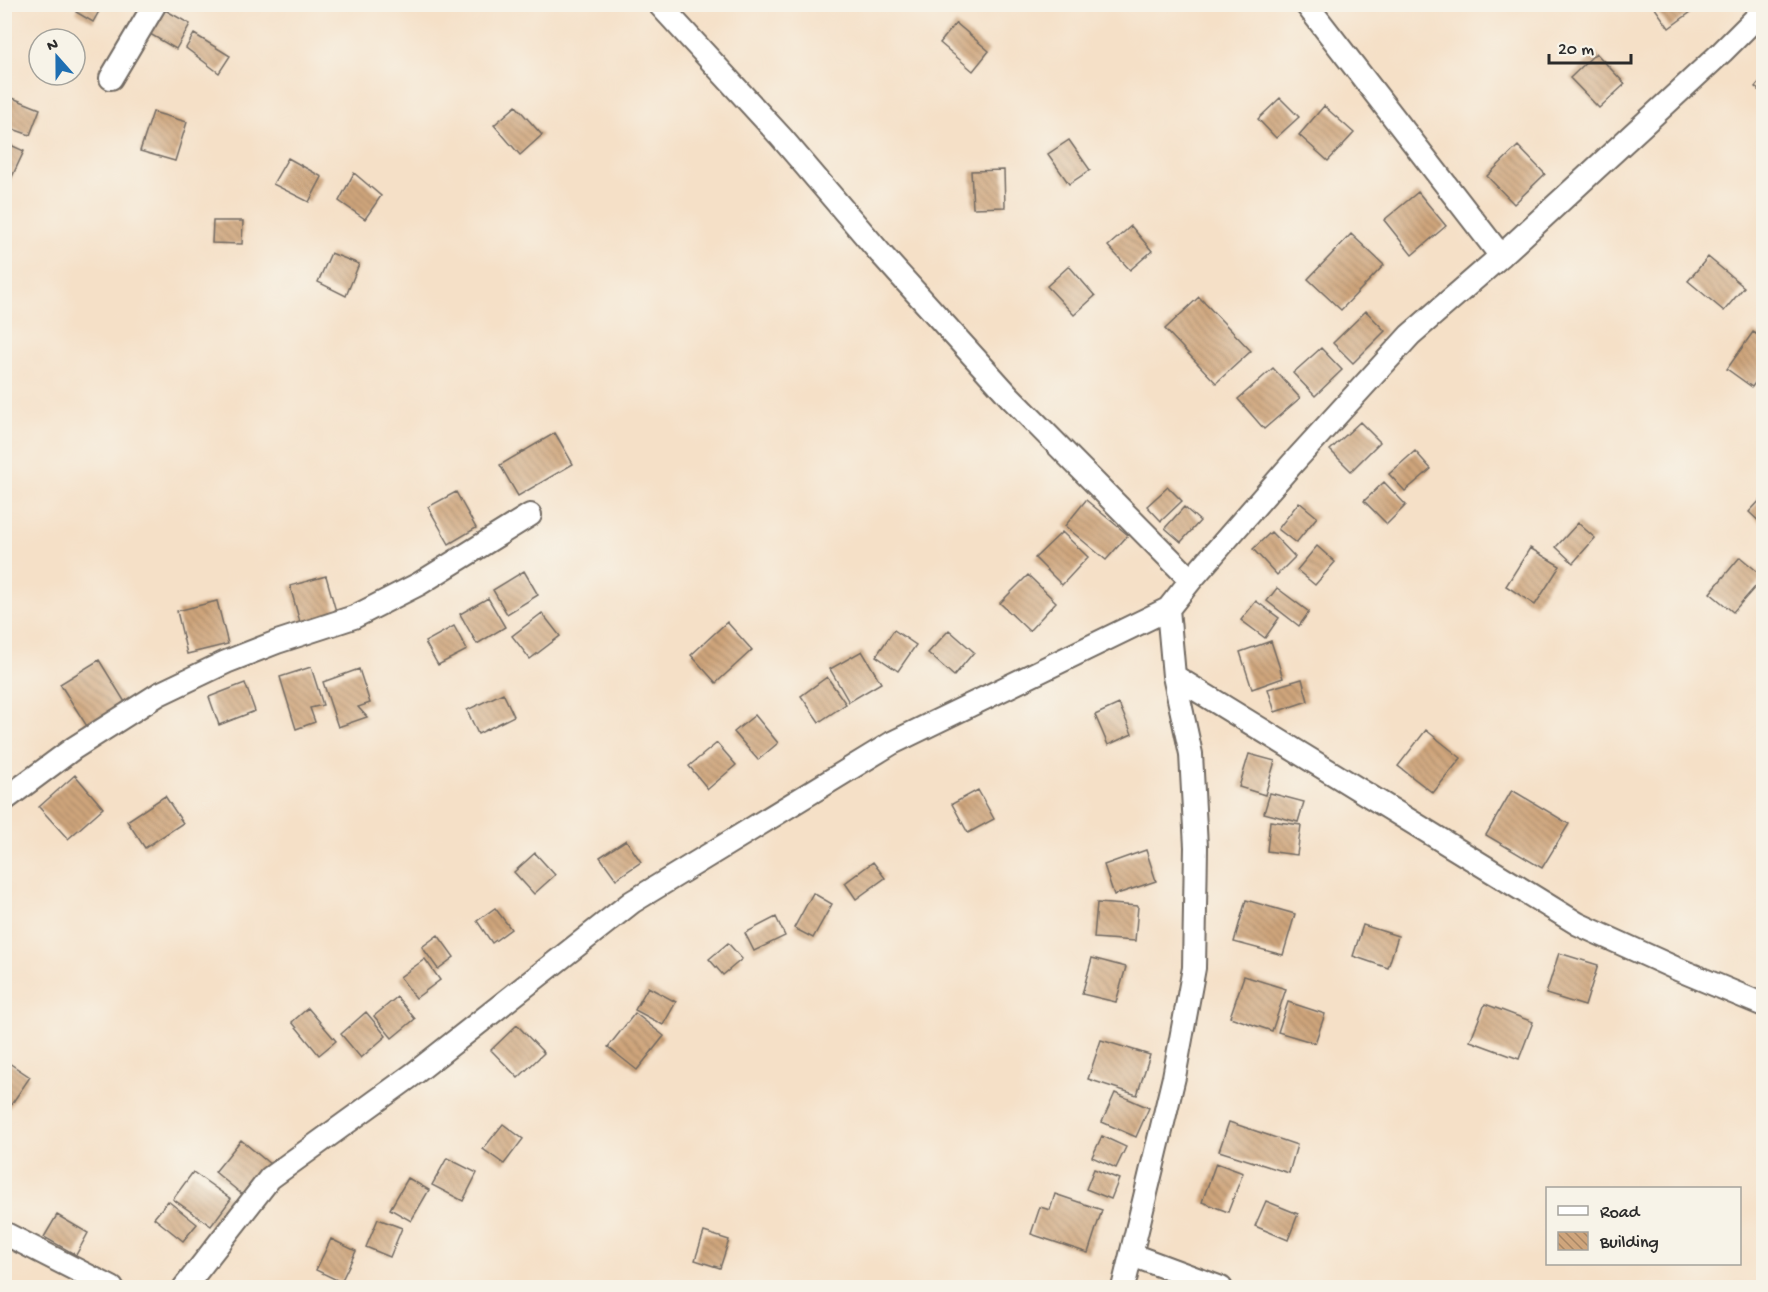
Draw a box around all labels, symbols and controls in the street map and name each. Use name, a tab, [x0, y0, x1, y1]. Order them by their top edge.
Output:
north arrow	[27, 27, 87, 87]
scale bar	[1549, 27, 1632, 65]
text: N	[45, 35, 62, 57]
text: 20 m	[1558, 40, 1594, 61]
legend	[1546, 1187, 1741, 1265]
text: Road	[1600, 1203, 1641, 1224]
text: Building	[1599, 1233, 1659, 1254]

